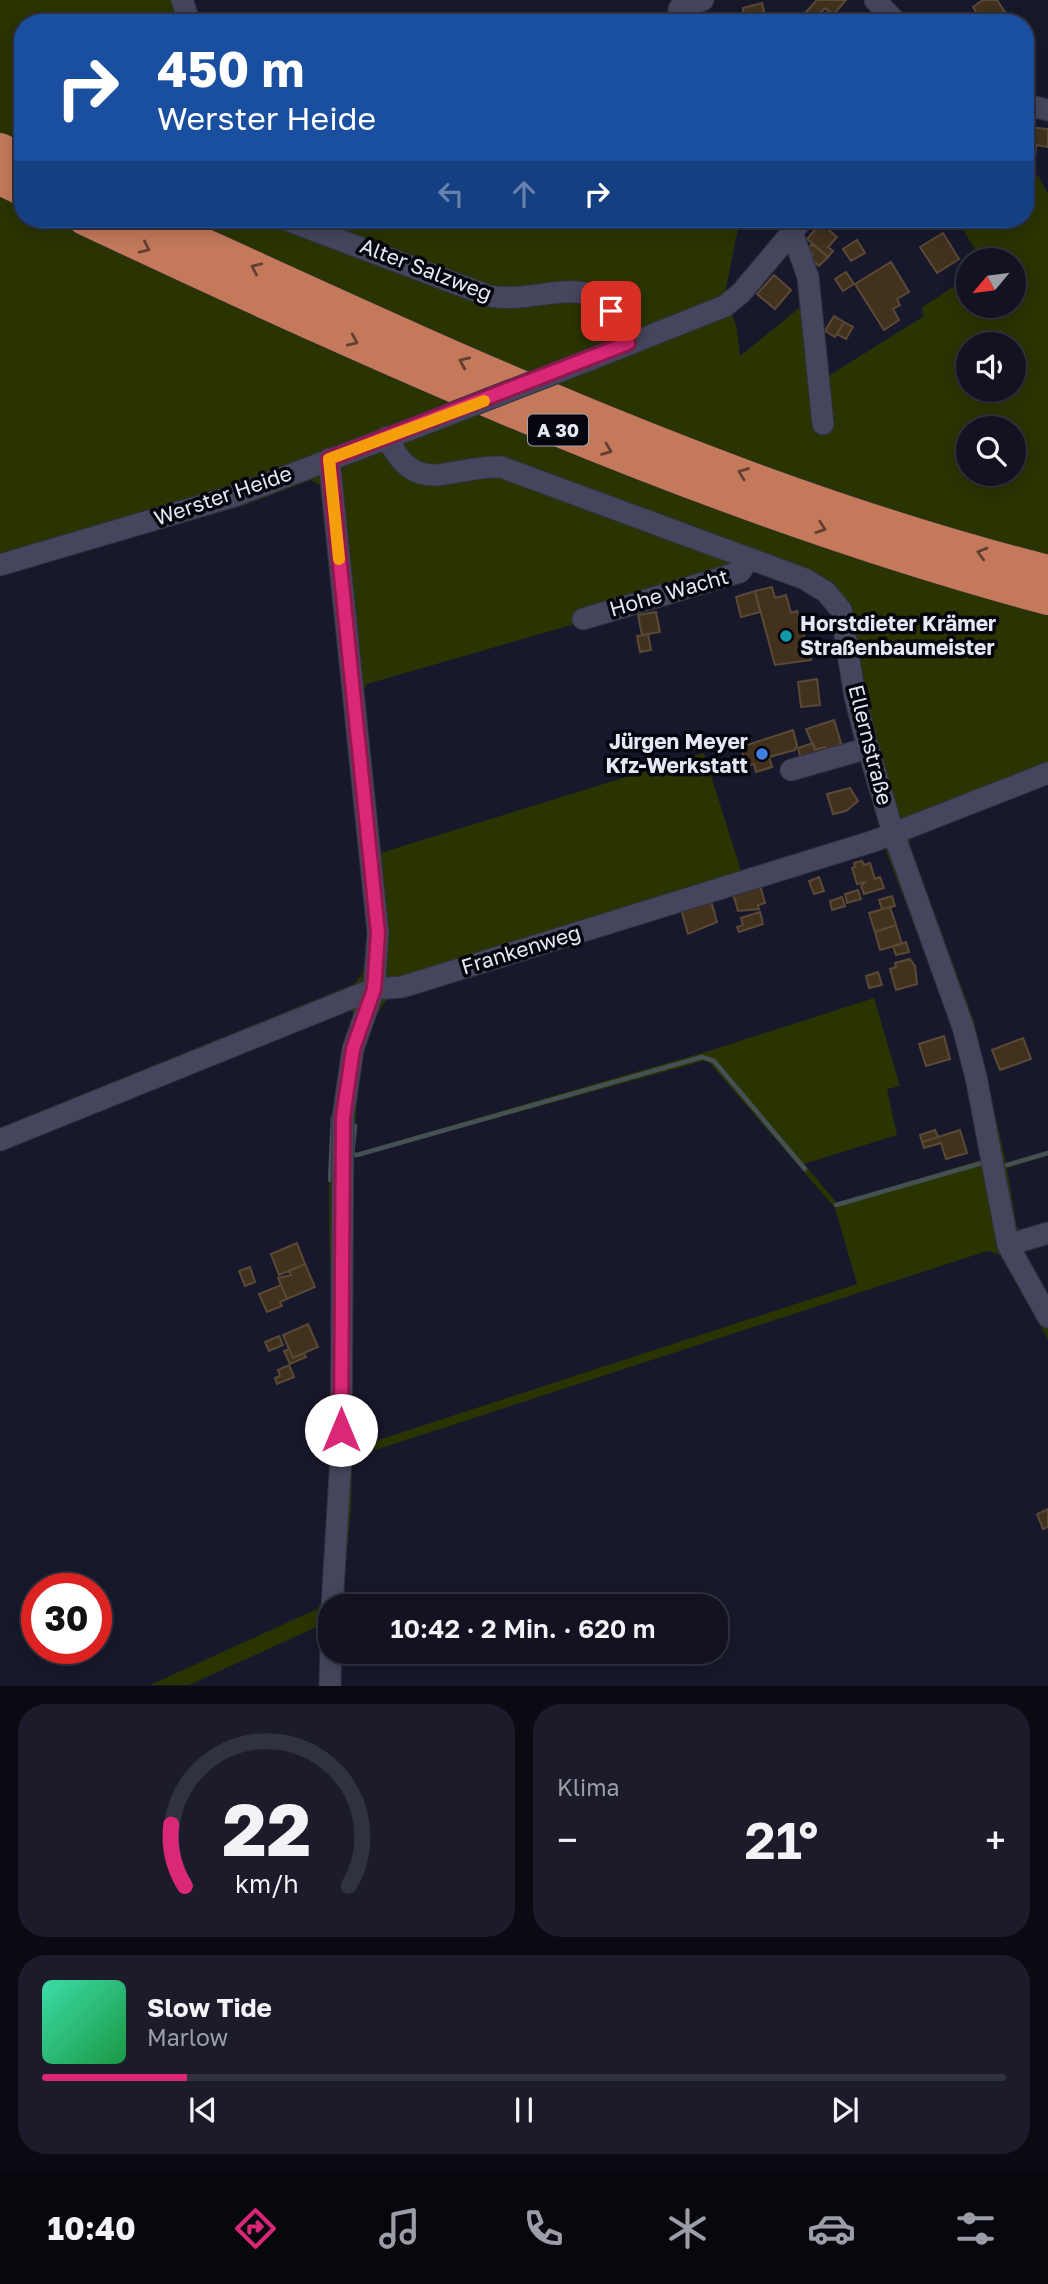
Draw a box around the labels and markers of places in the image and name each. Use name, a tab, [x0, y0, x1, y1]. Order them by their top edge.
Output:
pin	[581, 281, 641, 341]
place label: Horstdieter Krämer Straßenbaumeister	[800, 610, 996, 660]
marker: Horstdieter Krämer Straßenbaumeister	[778, 628, 794, 644]
place label: Jürgen Meyer Kfz-Werkstatt	[606, 728, 748, 778]
marker: Jürgen Meyer Kfz-Werkstatt	[754, 746, 770, 762]

